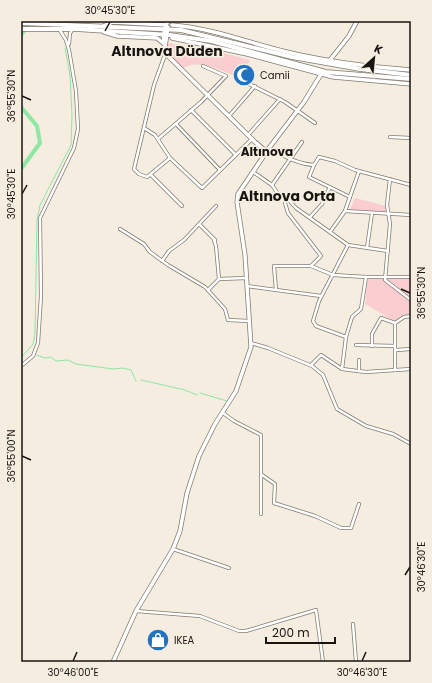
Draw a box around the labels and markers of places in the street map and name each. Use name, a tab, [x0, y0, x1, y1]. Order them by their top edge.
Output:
mosque icon: Camii	[231, 62, 257, 88]
place label: Camii	[260, 68, 290, 83]
shop icon: IKEA	[145, 627, 171, 653]
place label: IKEA	[174, 633, 195, 648]

